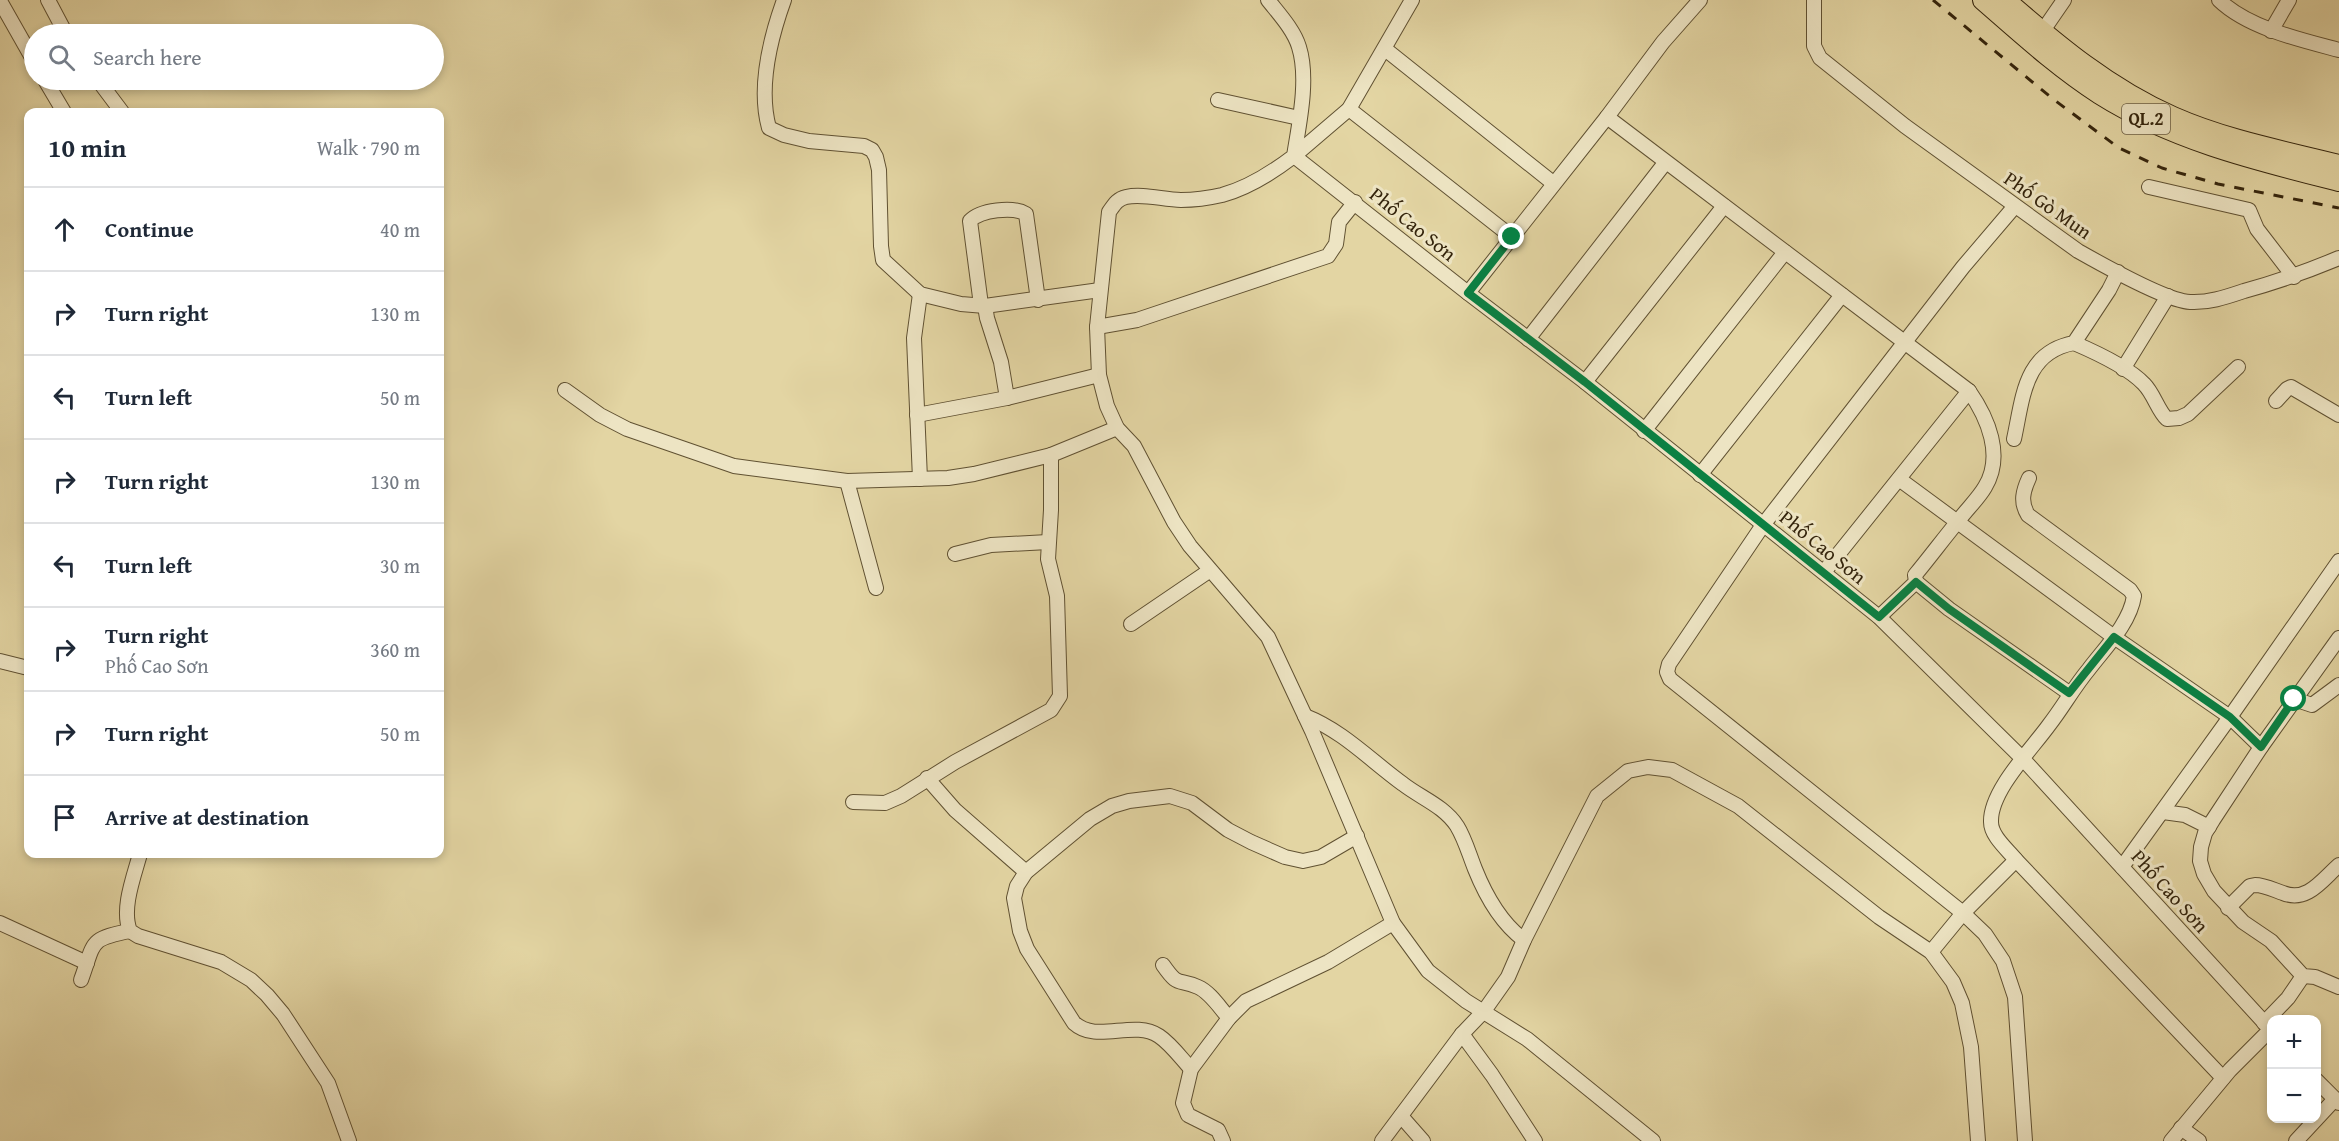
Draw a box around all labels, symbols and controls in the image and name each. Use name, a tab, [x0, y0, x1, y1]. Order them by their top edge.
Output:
search box	[24, 24, 444, 90]
icon: search	[45, 41, 78, 74]
text: Search here	[93, 41, 202, 73]
road number: QL.2	[2122, 104, 2170, 134]
text: 10 min	[48, 128, 126, 167]
text: Walk · 790 m	[317, 133, 420, 162]
street label: Phố Gò Mun	[1998, 164, 2098, 246]
street label: Phố Cao Sơn	[1364, 180, 1463, 267]
icon: ahead	[48, 213, 81, 246]
text: Continue	[105, 213, 194, 245]
text: 40 m	[380, 215, 420, 244]
route end	[1498, 223, 1524, 249]
icon: right	[48, 297, 81, 330]
text: Turn right	[105, 297, 208, 329]
text: 130 m	[370, 299, 420, 328]
icon: left	[48, 381, 81, 414]
text: Turn left	[105, 381, 192, 413]
text: 50 m	[380, 383, 420, 412]
icon: right	[48, 465, 81, 498]
text: Turn right	[105, 465, 208, 497]
text: 130 m	[370, 467, 420, 496]
street label: Phố Cao Sơn	[1774, 503, 1873, 590]
icon: left	[48, 549, 81, 582]
text: Turn left	[105, 549, 192, 581]
text: 30 m	[380, 551, 420, 580]
text: Turn right	[105, 619, 208, 651]
icon: right	[48, 633, 81, 666]
text: 360 m	[370, 635, 420, 664]
text: Phố Cao Sơn	[105, 651, 209, 680]
route start	[2280, 685, 2306, 711]
icon: right	[48, 717, 81, 750]
text: Turn right	[105, 717, 208, 749]
text: 50 m	[380, 719, 420, 748]
icon: arrive	[48, 801, 81, 834]
text: Arrive at destination	[105, 801, 309, 833]
street label: Phố Cao Sơn	[2125, 842, 2216, 939]
map controls	[2267, 1015, 2321, 1123]
button: +	[2267, 1015, 2321, 1069]
button: −	[2267, 1069, 2321, 1123]

